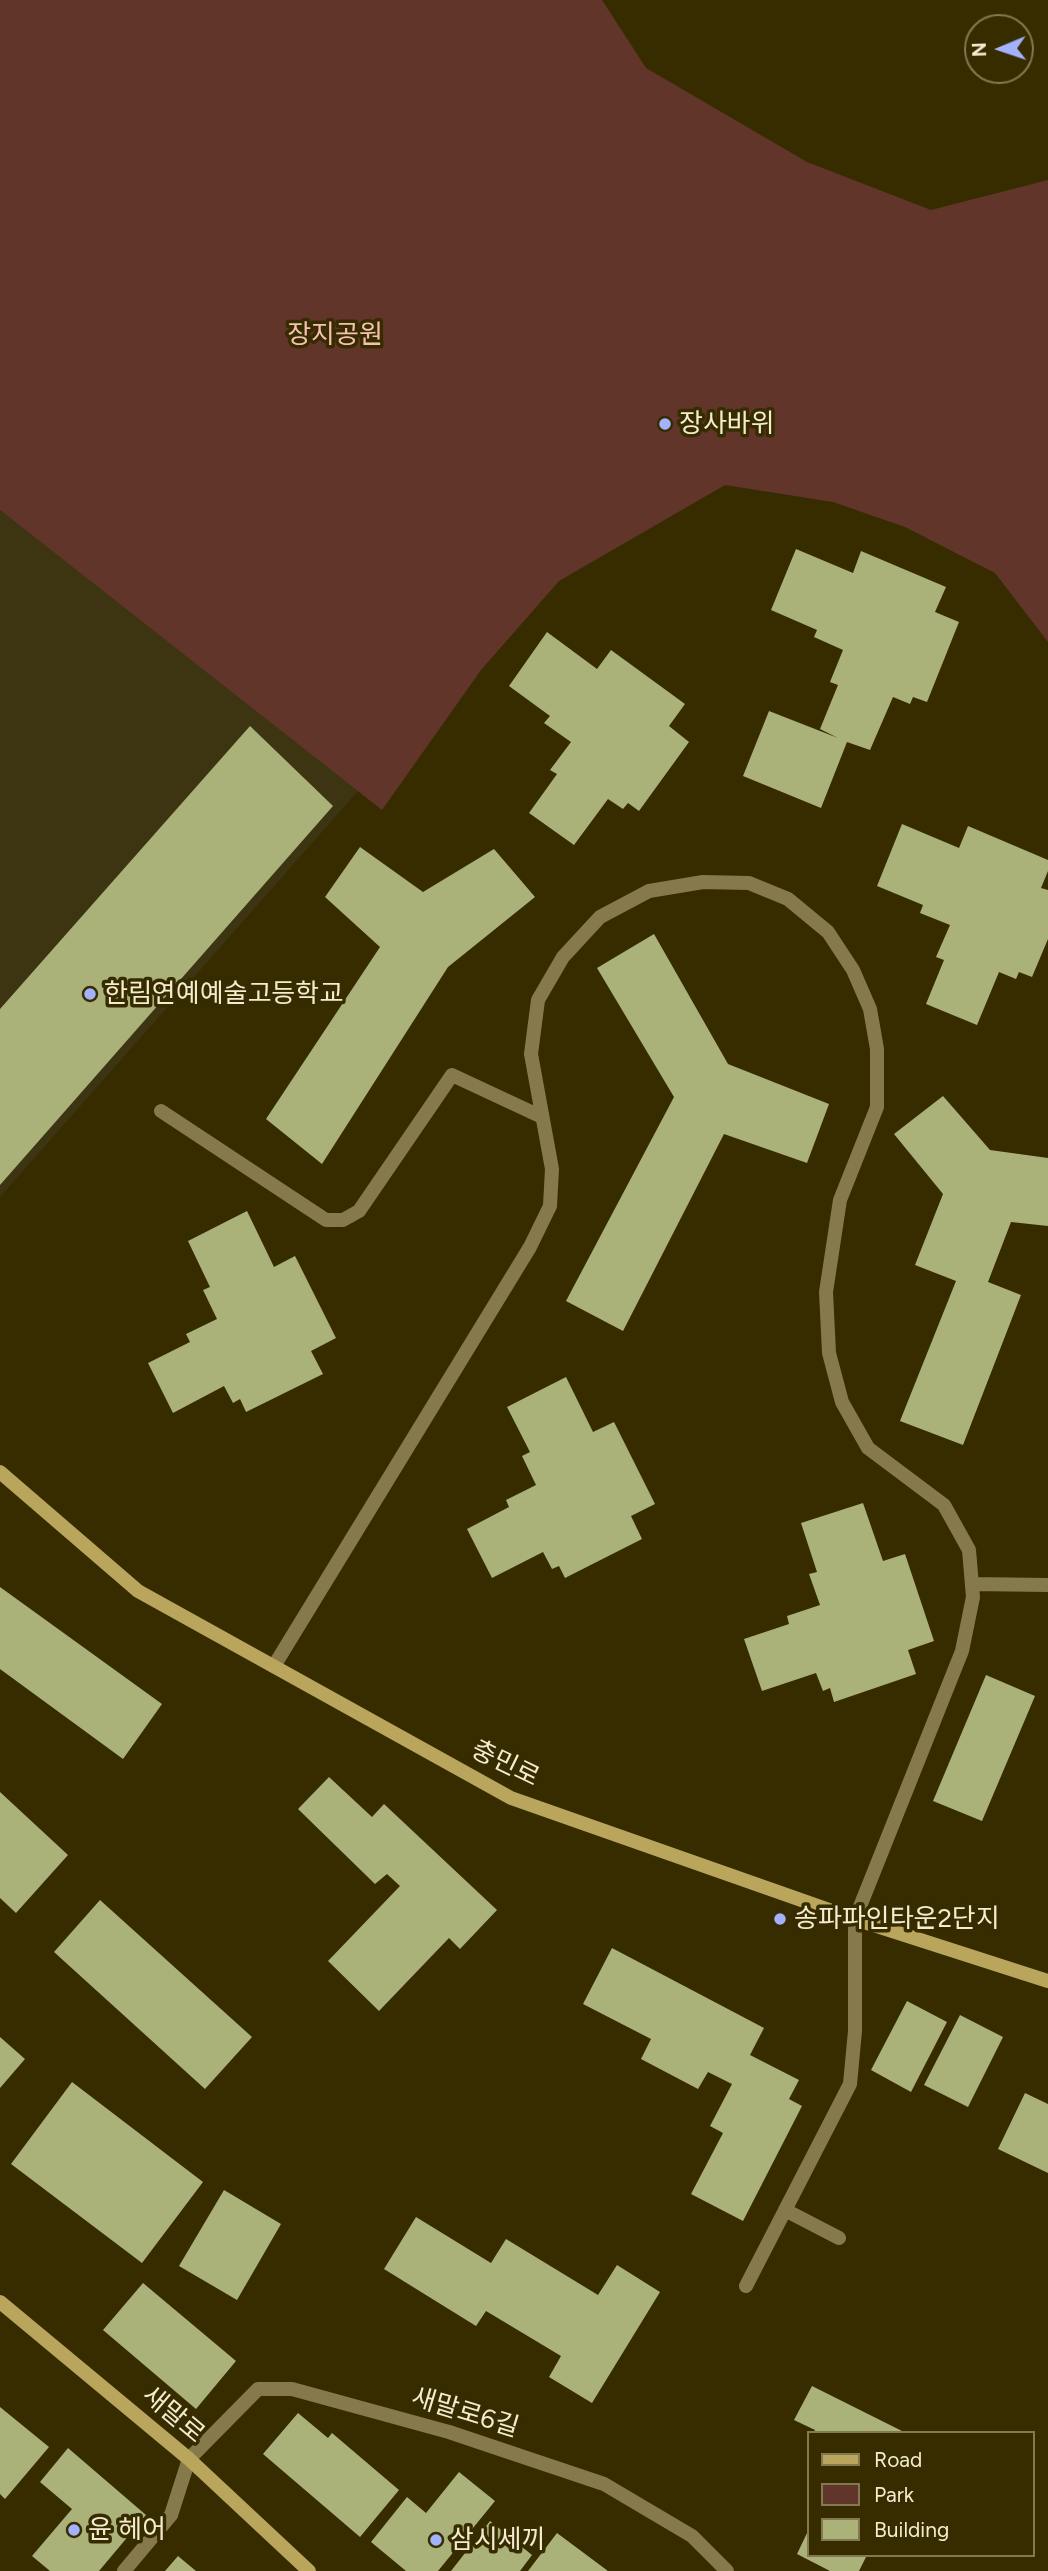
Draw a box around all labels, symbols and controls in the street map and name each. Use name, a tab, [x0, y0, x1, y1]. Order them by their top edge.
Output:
north arrow	[964, 14, 1034, 84]
text: N	[968, 42, 991, 57]
park label: 장지공원	[287, 319, 383, 351]
place label: 장사바위	[679, 408, 775, 440]
marker: 장사바위	[657, 416, 673, 432]
place label: 한림연예예술고등학교	[104, 978, 343, 1010]
marker: 한림연예예술고등학교	[82, 986, 98, 1002]
street label: 충민로	[466, 1734, 544, 1794]
place label: 송파파인타운2단지	[794, 1903, 1000, 1935]
marker: 송파파인타운2단지	[772, 1911, 788, 1927]
street label: 새말로	[135, 2380, 211, 2450]
street label: 새말로6길	[408, 2382, 522, 2444]
legend	[806, 2431, 1034, 2557]
text: Road	[874, 2447, 922, 2472]
text: Park	[874, 2482, 914, 2507]
place label: 윤 헤어	[88, 2514, 166, 2546]
text: Building	[874, 2517, 949, 2542]
marker: 윤 헤어	[66, 2522, 82, 2538]
place label: 삼시세끼	[450, 2524, 546, 2556]
marker: 삼시세끼	[428, 2532, 444, 2548]

